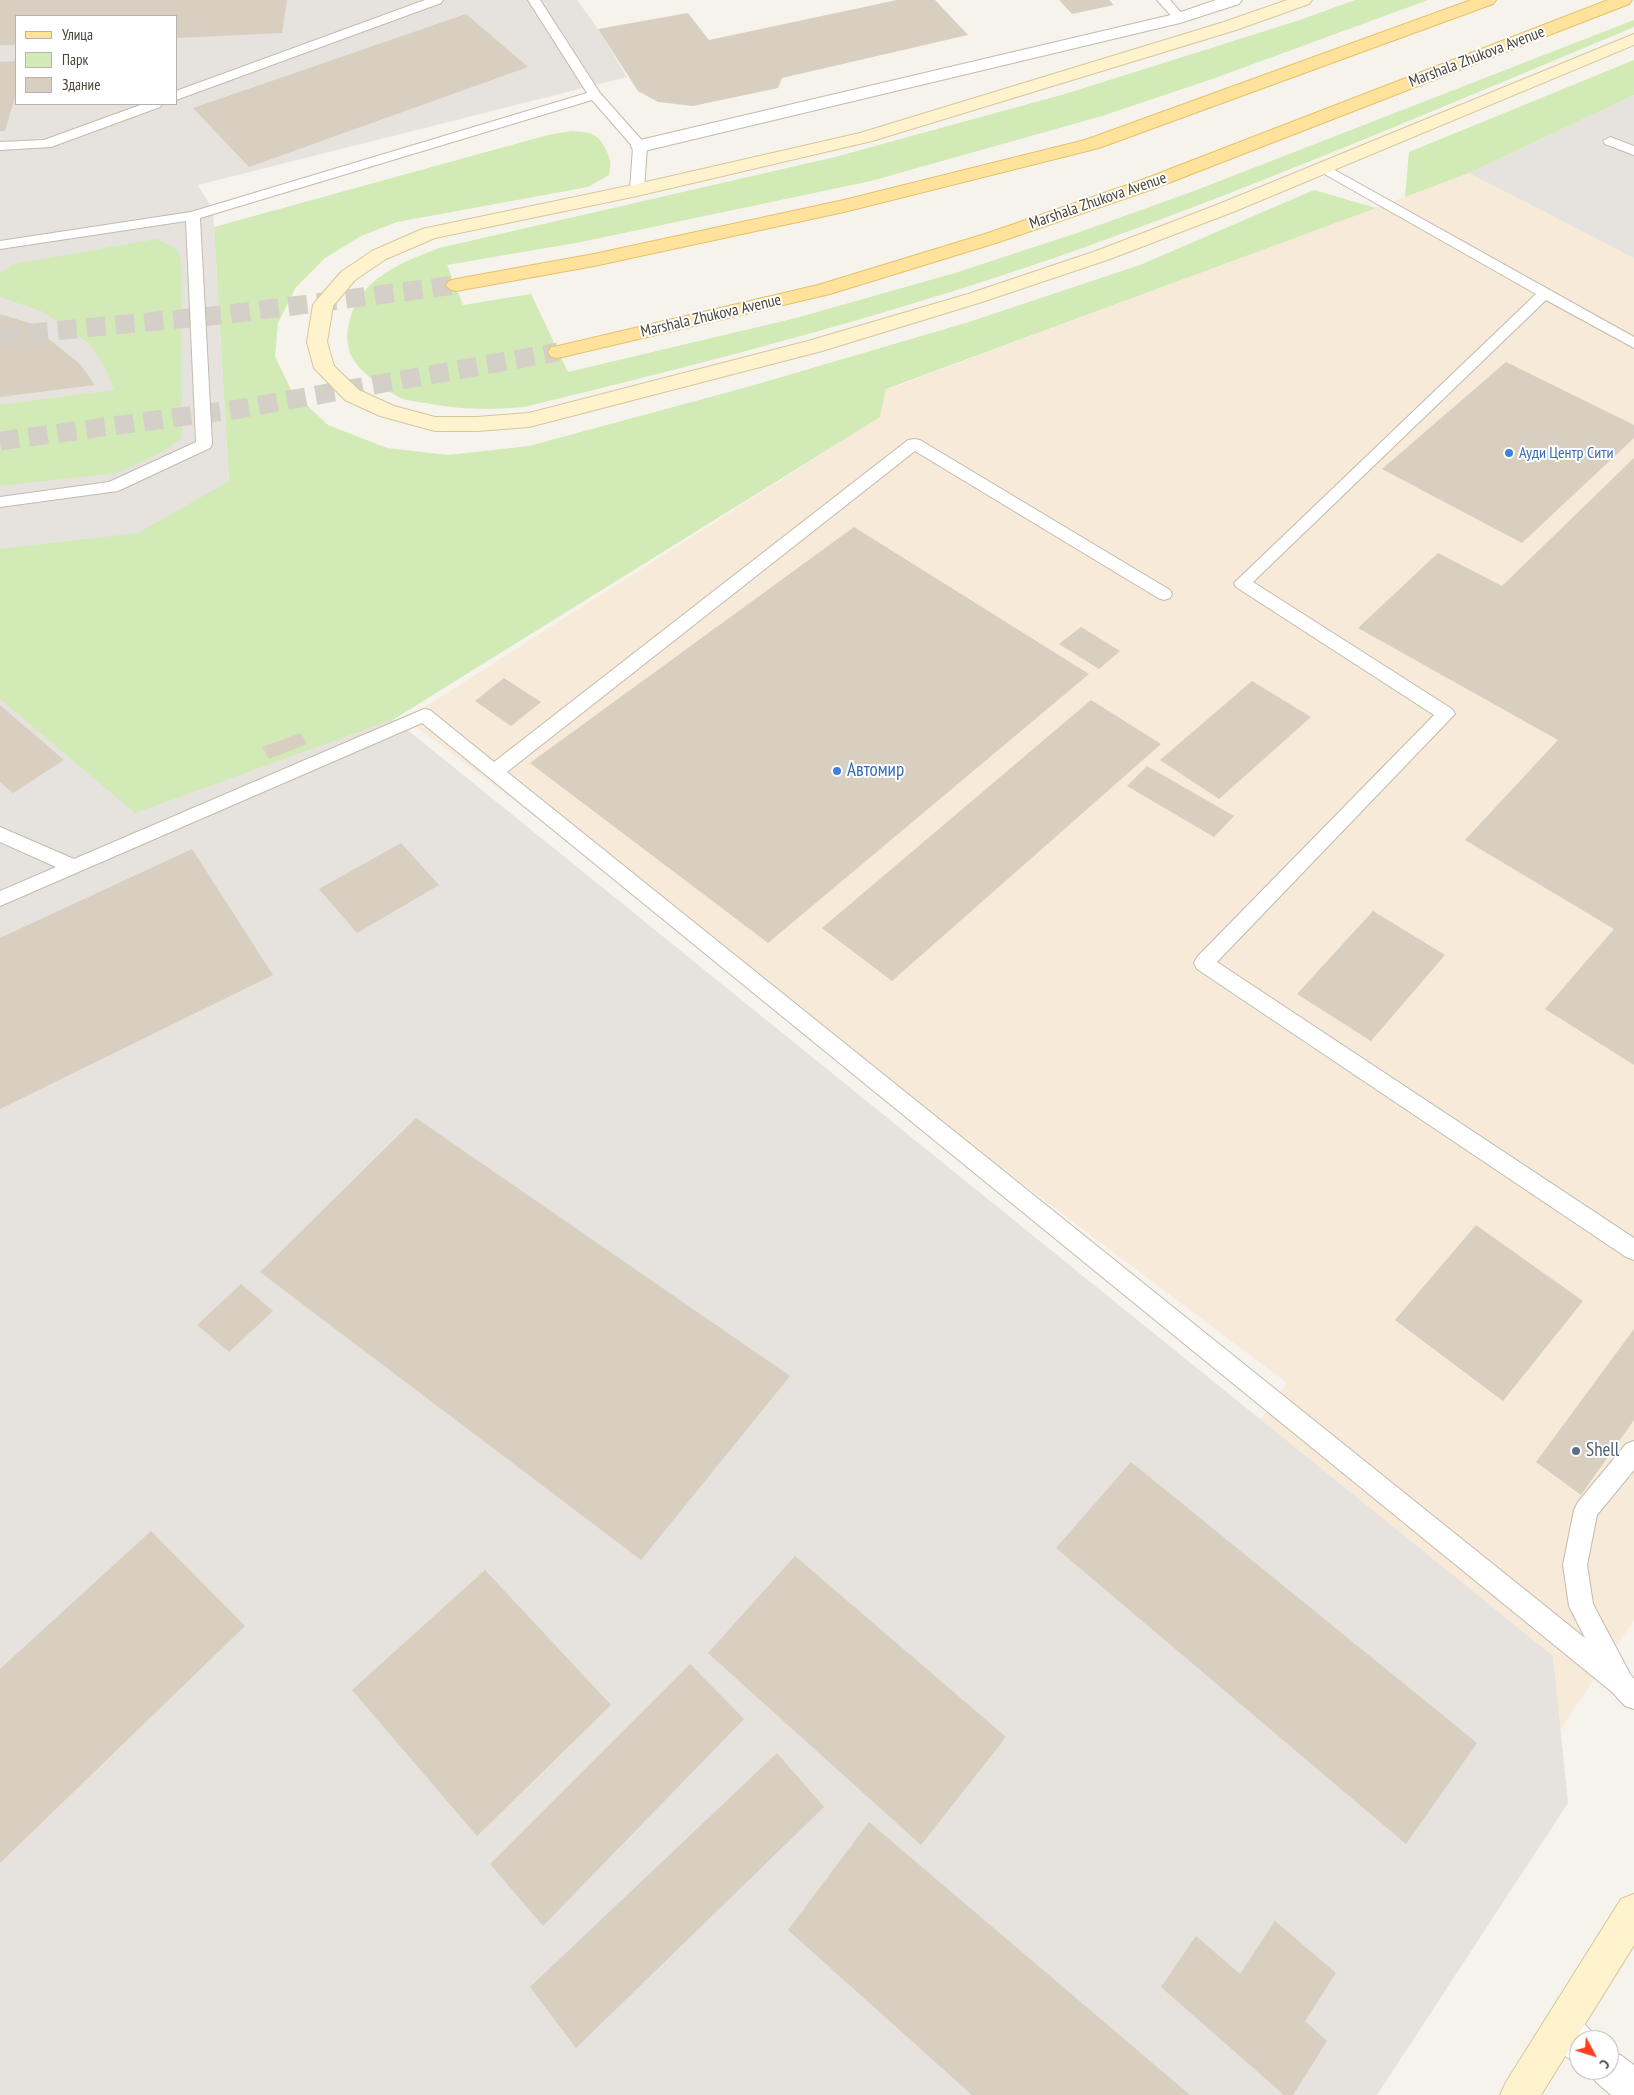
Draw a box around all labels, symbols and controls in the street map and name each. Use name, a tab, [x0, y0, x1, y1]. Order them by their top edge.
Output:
legend	[15, 15, 178, 105]
street label: Marshala Zhukova Avenue	[1407, 22, 1547, 92]
text: Улица	[62, 25, 93, 44]
text: Парк	[62, 50, 88, 69]
text: Здание	[62, 75, 100, 94]
street label: Marshala Zhukova Avenue	[1027, 169, 1169, 233]
street label: Marshala Zhukova Avenue	[639, 290, 783, 342]
place label: Ауди Центр Сити	[1519, 443, 1613, 463]
marker: Ауди Центр Сити	[1503, 447, 1515, 459]
place label: Автомир	[847, 760, 904, 782]
marker: Автомир	[831, 765, 843, 777]
place label: Shell	[1586, 1440, 1619, 1462]
marker: Shell	[1570, 1445, 1582, 1457]
north arrow	[1569, 2030, 1619, 2080]
text: С	[1596, 2056, 1614, 2072]

